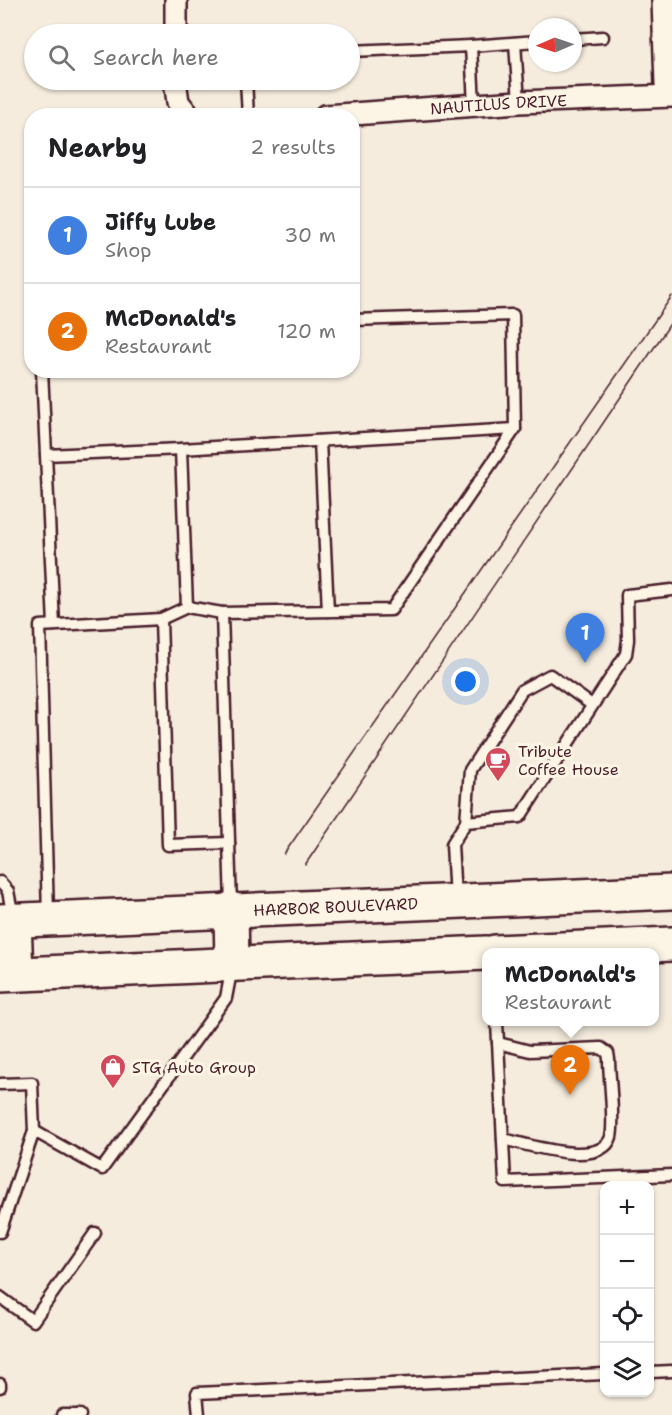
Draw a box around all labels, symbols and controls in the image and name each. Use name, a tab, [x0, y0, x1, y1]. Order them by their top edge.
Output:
north arrow	[528, 18, 582, 72]
search box	[24, 24, 360, 90]
icon: search	[45, 41, 78, 74]
text: Search here	[93, 43, 219, 72]
street label: NAUTILUS DRIVE	[429, 90, 568, 119]
text: Nearby	[48, 130, 147, 165]
text: 2 results	[250, 134, 336, 160]
text: Jiffy Lube	[105, 208, 216, 237]
text: 1	[63, 222, 72, 248]
text: 30 m	[284, 222, 336, 248]
text: Shop	[105, 237, 152, 263]
text: McDonald's	[105, 304, 236, 333]
text: 2	[61, 318, 75, 344]
text: 120 m	[277, 318, 336, 344]
text: Restaurant	[105, 333, 212, 359]
pin: 1	[566, 614, 604, 663]
your location	[451, 667, 480, 696]
place label: Tribute Coffee House	[518, 741, 619, 780]
cafe icon: Tribute Coffee House	[483, 745, 513, 783]
street label: HARBOR BOULEVARD	[253, 892, 419, 921]
popup	[482, 948, 659, 1026]
text: McDonald's	[505, 960, 636, 989]
text: Restaurant	[505, 989, 612, 1015]
pin: 2	[550, 1046, 590, 1095]
shop icon: STG Auto Group	[98, 1052, 128, 1090]
place label: STG Auto Group	[132, 1057, 256, 1078]
map controls	[600, 1181, 654, 1397]
button: +	[600, 1181, 654, 1235]
button: −	[600, 1235, 654, 1289]
button: locate	[600, 1289, 654, 1343]
button: layers	[600, 1343, 654, 1397]

